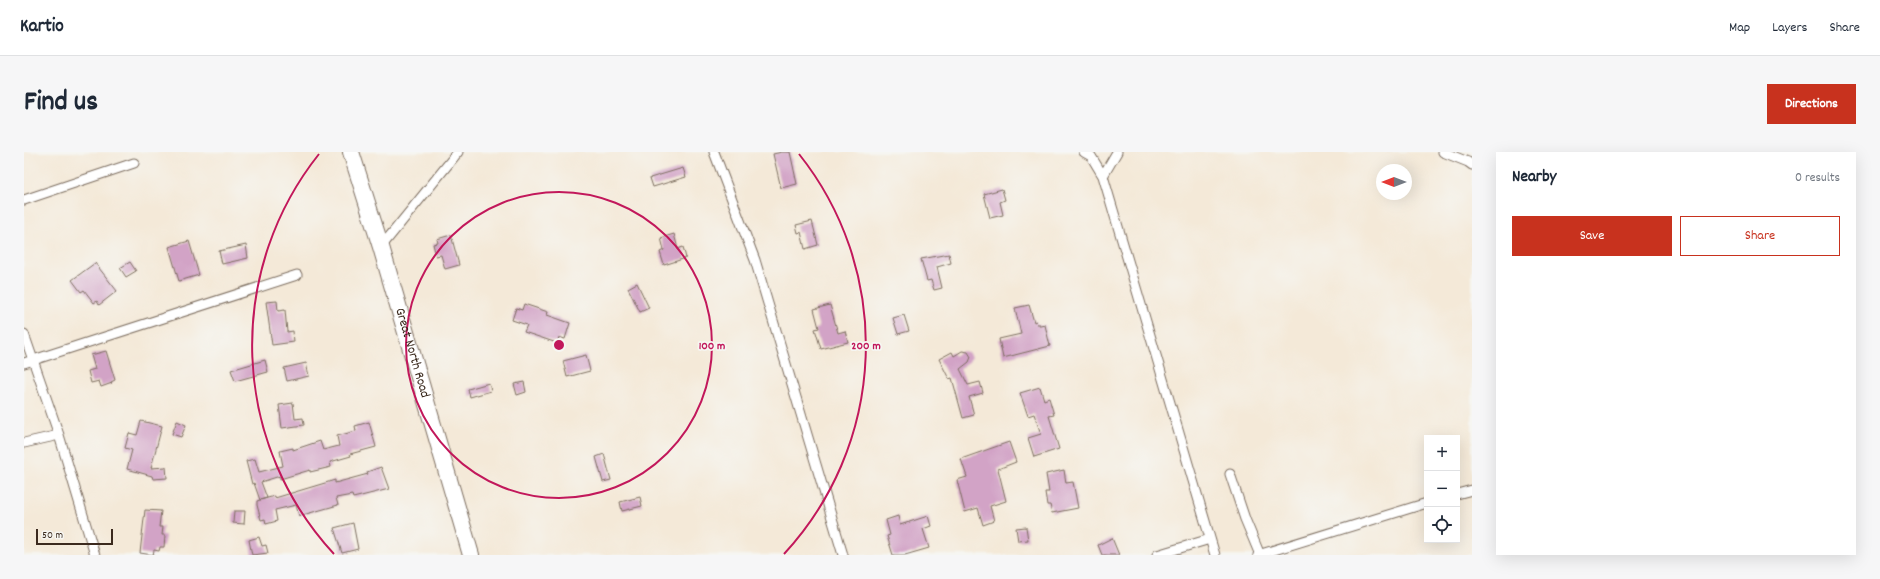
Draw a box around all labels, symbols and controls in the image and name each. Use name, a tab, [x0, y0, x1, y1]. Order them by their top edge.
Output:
text: Kartio	[20, 14, 64, 41]
text: Map	[1729, 18, 1750, 38]
text: Layers	[1772, 18, 1807, 38]
text: Share	[1829, 18, 1860, 38]
text: Find us	[24, 84, 98, 124]
button: Directions	[1767, 84, 1856, 124]
north arrow	[1376, 164, 1412, 200]
text: Nearby	[1512, 166, 1556, 190]
text: 0 results	[1795, 169, 1840, 188]
button: Save	[1512, 216, 1672, 256]
button: Share	[1680, 216, 1840, 256]
street label: Great North Road	[389, 306, 435, 400]
centre of rings	[552, 338, 566, 352]
text: 100 m	[699, 338, 725, 355]
text: 200 m	[851, 338, 881, 355]
map controls	[1424, 435, 1460, 543]
button: +	[1424, 435, 1460, 471]
button: −	[1424, 471, 1460, 507]
button: locate	[1424, 507, 1460, 543]
scale bar	[36, 527, 113, 546]
text: 50 m	[42, 528, 63, 544]

